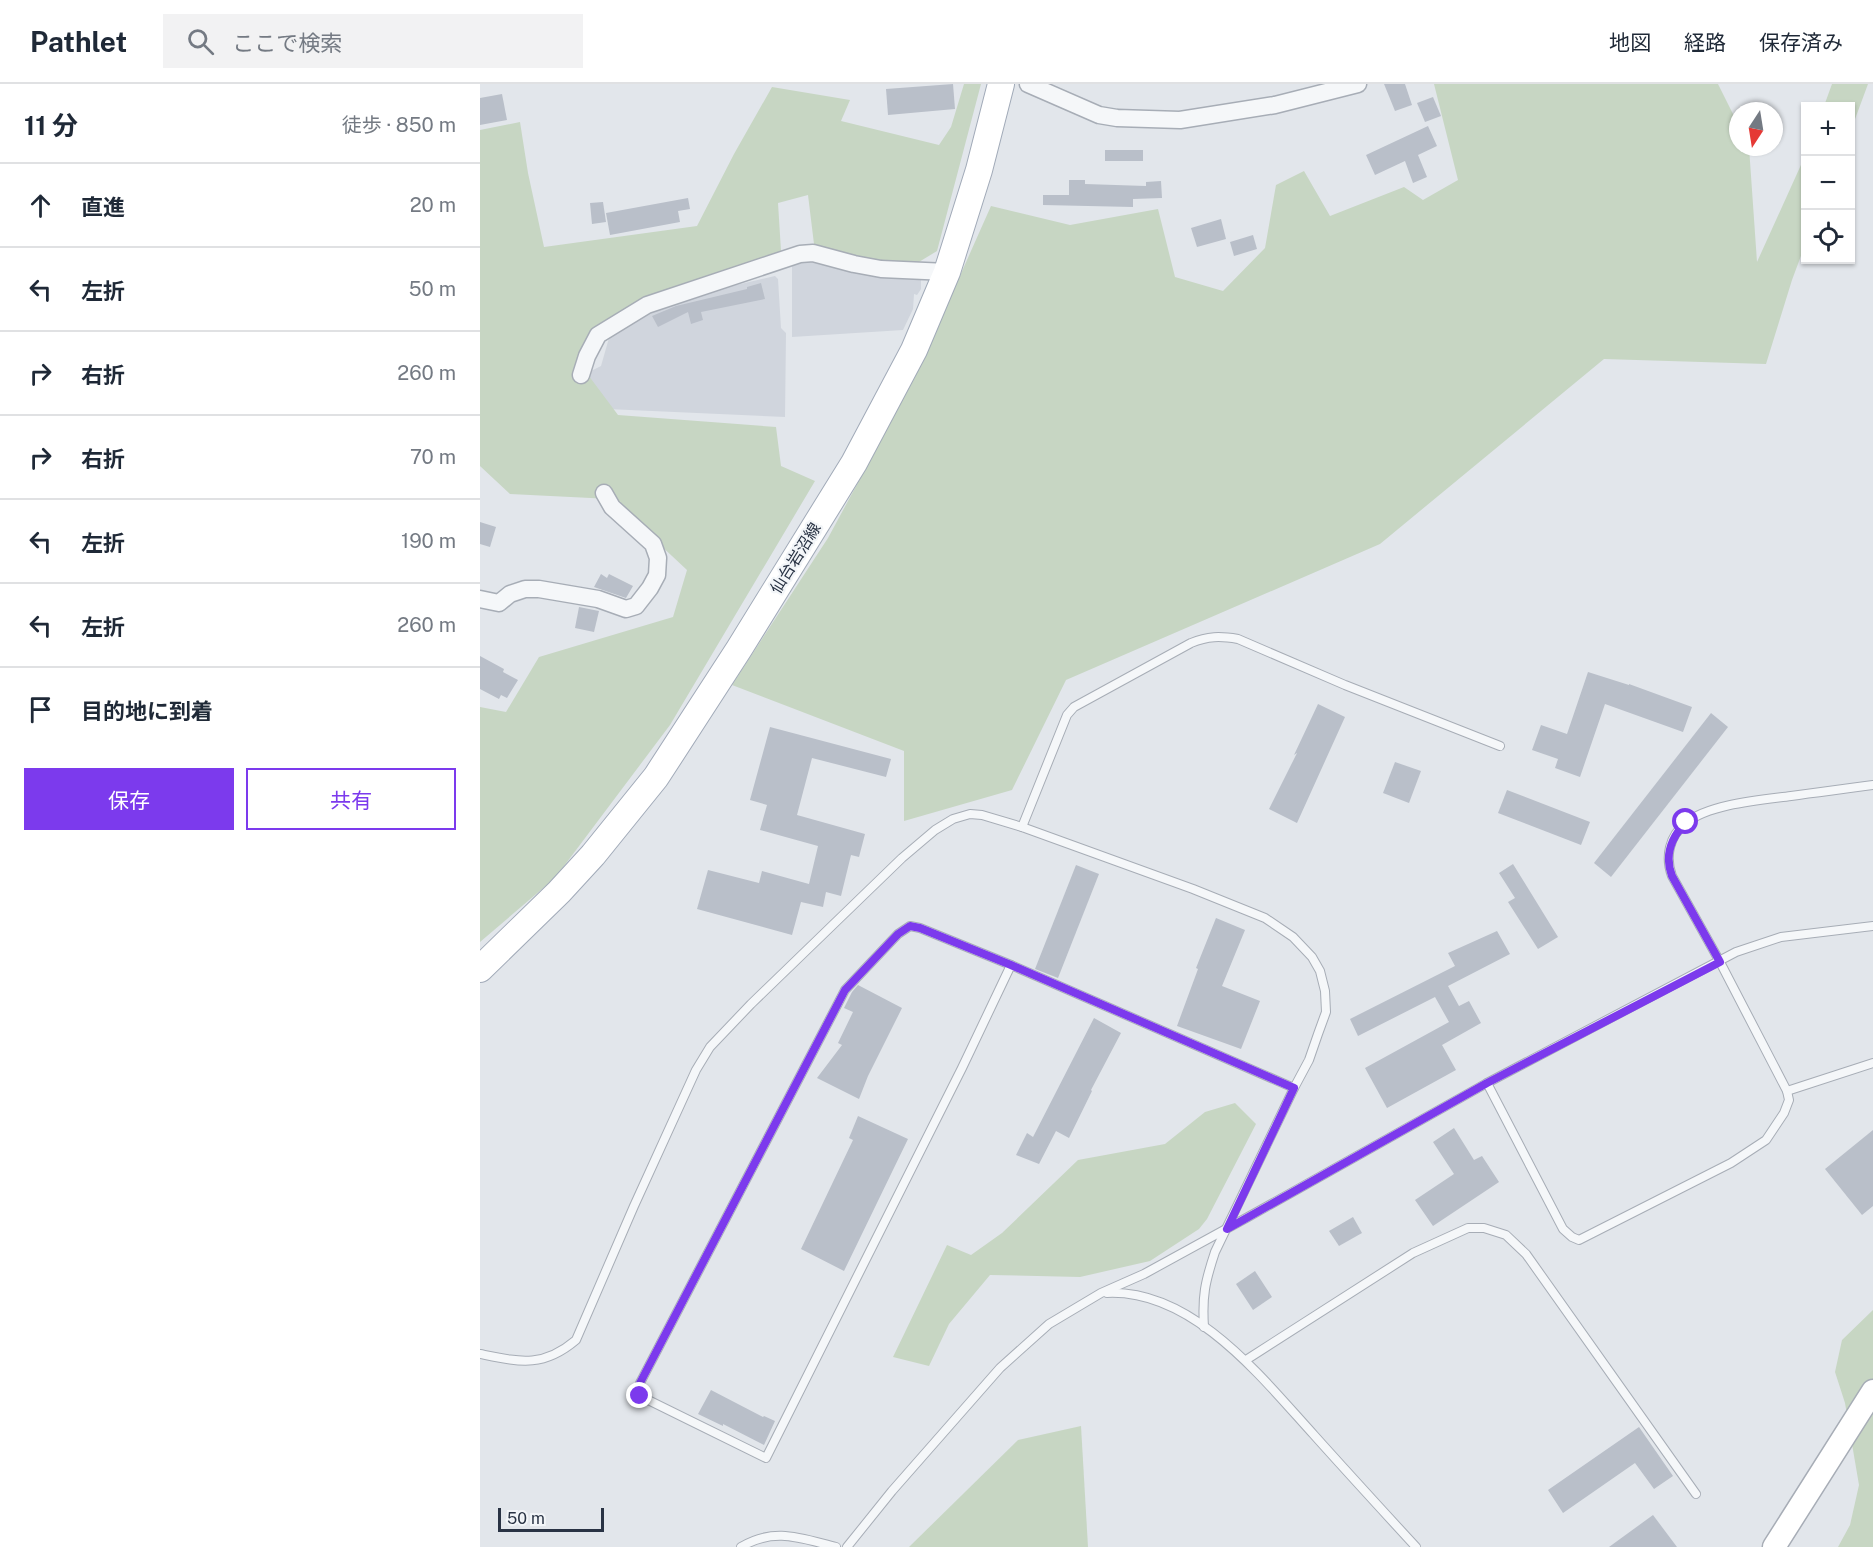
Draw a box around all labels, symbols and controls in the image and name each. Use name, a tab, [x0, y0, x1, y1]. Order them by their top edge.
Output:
search box	[163, 14, 583, 68]
text: Pathlet	[30, 25, 127, 58]
icon: search	[184, 25, 217, 58]
text: ここで検索	[232, 30, 342, 56]
text: 地図	[1609, 30, 1651, 55]
text: 経路	[1684, 30, 1726, 55]
text: 保存済み	[1759, 30, 1843, 55]
north arrow	[1729, 102, 1783, 156]
map controls	[1801, 102, 1855, 264]
button: +	[1801, 102, 1855, 156]
text: 11 分	[24, 110, 78, 141]
text: 徒歩 · 850 m	[342, 113, 456, 137]
button: −	[1801, 156, 1855, 210]
icon: ahead	[24, 189, 57, 222]
text: 20 m	[410, 193, 456, 217]
text: 直進	[81, 194, 125, 220]
button: locate	[1801, 210, 1855, 264]
icon: left	[24, 273, 57, 306]
text: 50 m	[409, 277, 456, 301]
text: 左折	[81, 278, 125, 304]
icon: right	[24, 357, 57, 390]
text: 260 m	[397, 361, 456, 385]
text: 右折	[81, 362, 125, 388]
icon: right	[24, 441, 57, 474]
text: 70 m	[410, 445, 456, 469]
text: 右折	[81, 446, 125, 472]
street label: 仙台岩沼線	[766, 519, 825, 597]
icon: left	[24, 525, 57, 558]
text: 190 m	[401, 529, 456, 553]
text: 左折	[81, 530, 125, 556]
icon: left	[24, 609, 57, 642]
text: 260 m	[397, 613, 456, 637]
text: 左折	[81, 614, 125, 640]
icon: arrive	[24, 693, 57, 726]
text: 目的地に到着	[81, 698, 213, 724]
button: 保存	[24, 768, 234, 830]
button: 共有	[246, 768, 456, 830]
route start	[1672, 808, 1698, 834]
route end	[626, 1382, 652, 1408]
scale bar	[498, 1505, 604, 1532]
text: 50 m	[507, 1509, 545, 1528]

